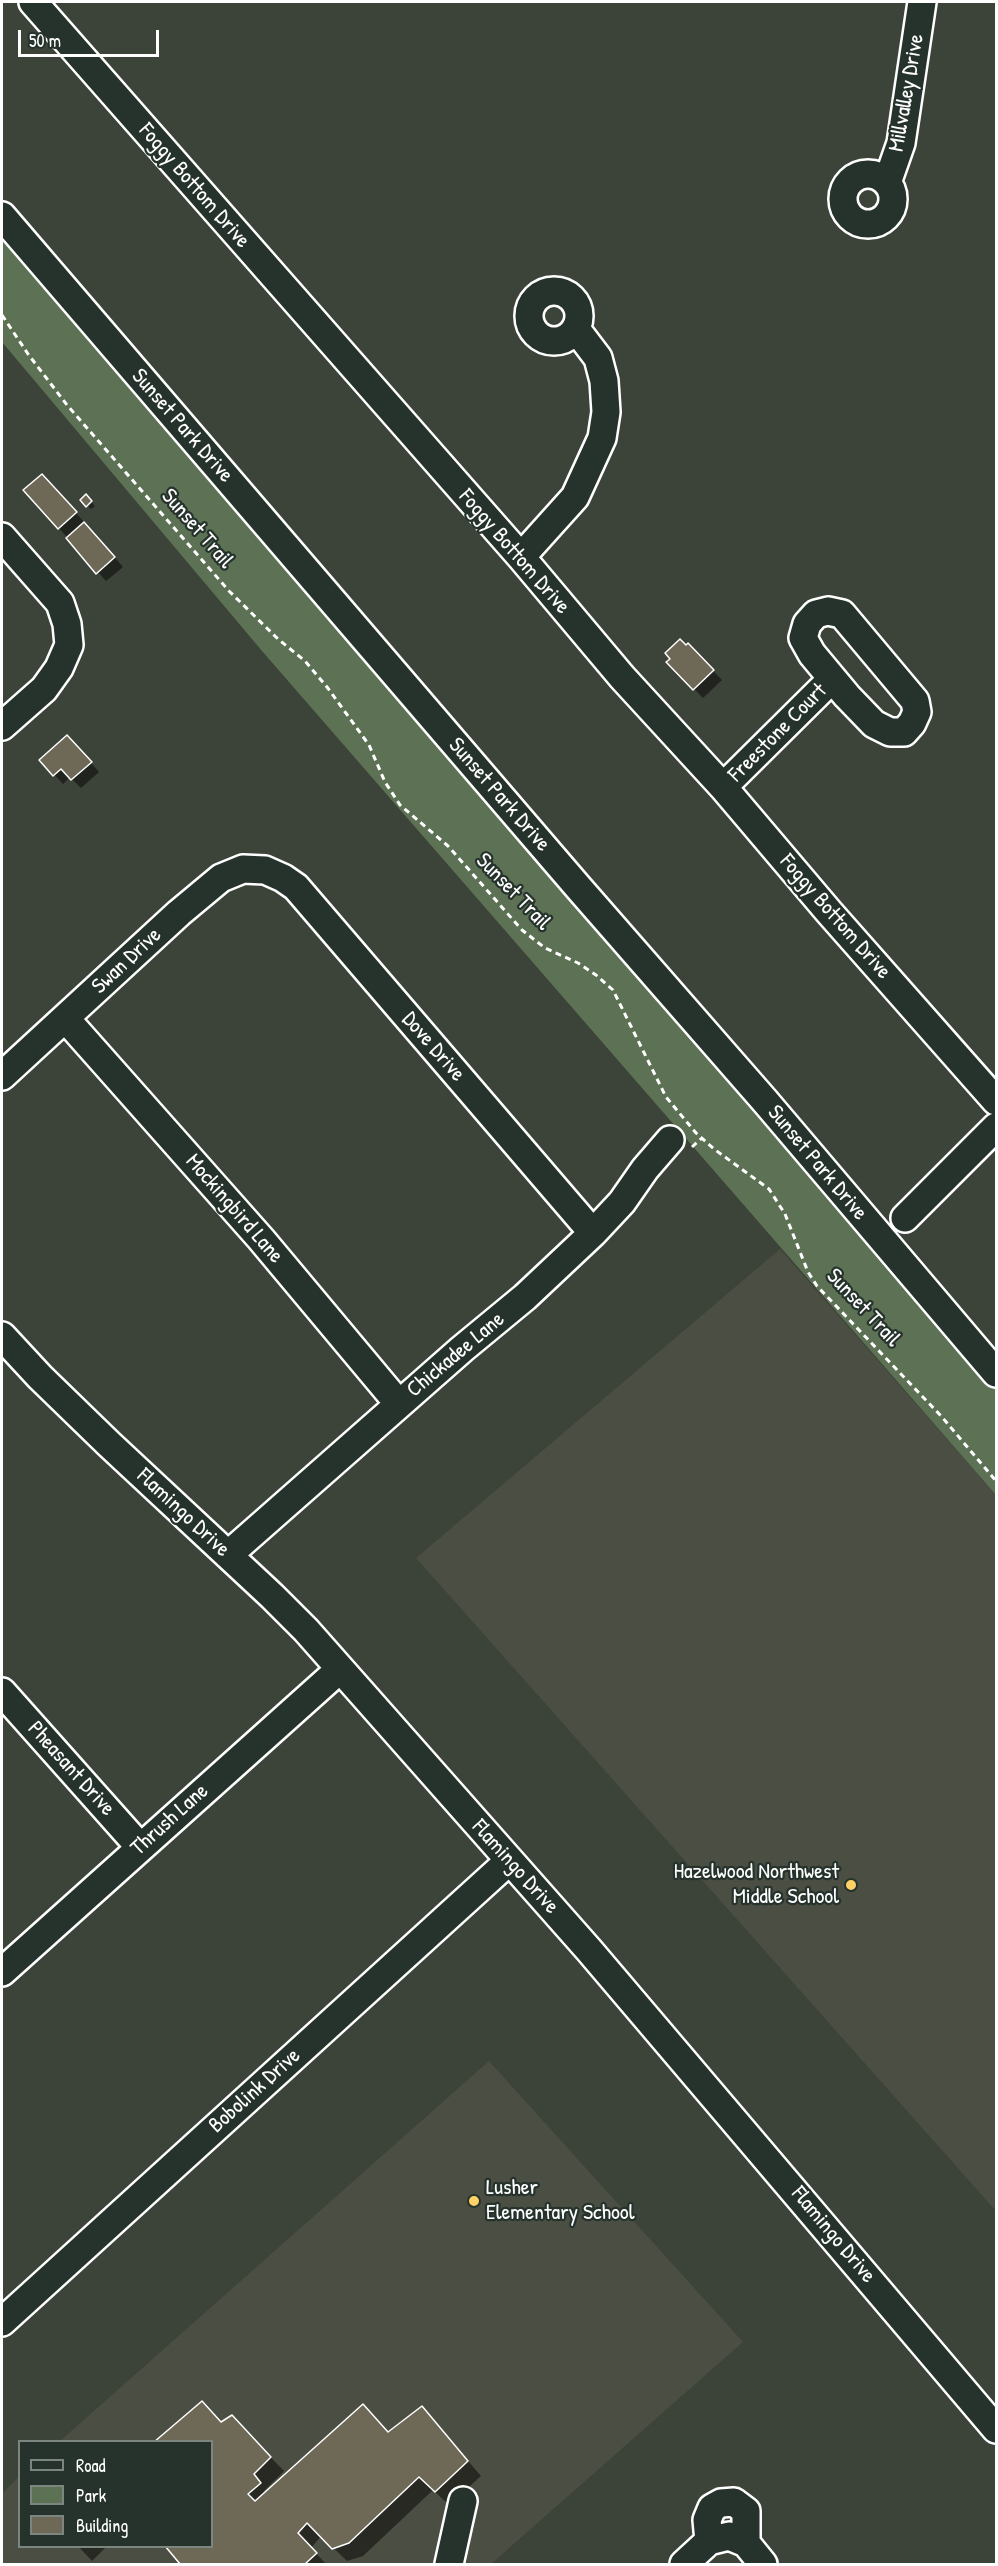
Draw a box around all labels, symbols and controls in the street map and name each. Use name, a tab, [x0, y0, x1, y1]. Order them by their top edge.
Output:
scale bar	[21, 18, 162, 56]
text: 50 m	[29, 28, 61, 53]
street label: Millvalley Drive	[884, 32, 930, 154]
street label: Foggy Bottom Drive	[133, 118, 255, 254]
street label: Sunset Park Drive	[125, 364, 239, 488]
street label: Sunset Trail	[155, 484, 239, 574]
street label: Foggy Bottom Drive	[453, 484, 575, 620]
street label: Freestone Court	[723, 678, 833, 788]
street label: Sunset Park Drive	[442, 733, 556, 857]
street label: Sunset Trail	[470, 848, 556, 936]
street label: Foggy Bottom Drive	[774, 849, 896, 985]
street label: Swan Drive	[87, 922, 167, 1000]
street label: Dove Drive	[396, 1007, 470, 1087]
street label: Sunset Park Drive	[761, 1100, 873, 1226]
street label: Mockingbird Lane	[179, 1149, 289, 1269]
street label: Sunset Trail	[820, 1264, 906, 1352]
street label: Chickadee Lane	[402, 1307, 510, 1403]
street label: Flamingo Drive	[131, 1463, 235, 1563]
street label: Pheasant Drive	[22, 1716, 120, 1822]
street label: Thrush Lane	[126, 1778, 214, 1862]
street label: Flamingo Drive	[466, 1814, 564, 1920]
place label: Hazelwood Northwest Middle School	[674, 1859, 839, 1910]
marker: Hazelwood Northwest Middle School	[844, 1878, 858, 1892]
street label: Bobolink Drive	[204, 2043, 306, 2139]
place label: Lusher Elementary School	[486, 2175, 634, 2226]
street label: Flamingo Drive	[785, 2181, 881, 2289]
marker: Lusher Elementary School	[467, 2194, 481, 2208]
legend	[18, 2440, 213, 2548]
text: Road	[76, 2453, 106, 2478]
text: Park	[76, 2483, 106, 2508]
text: Building	[76, 2513, 128, 2538]

